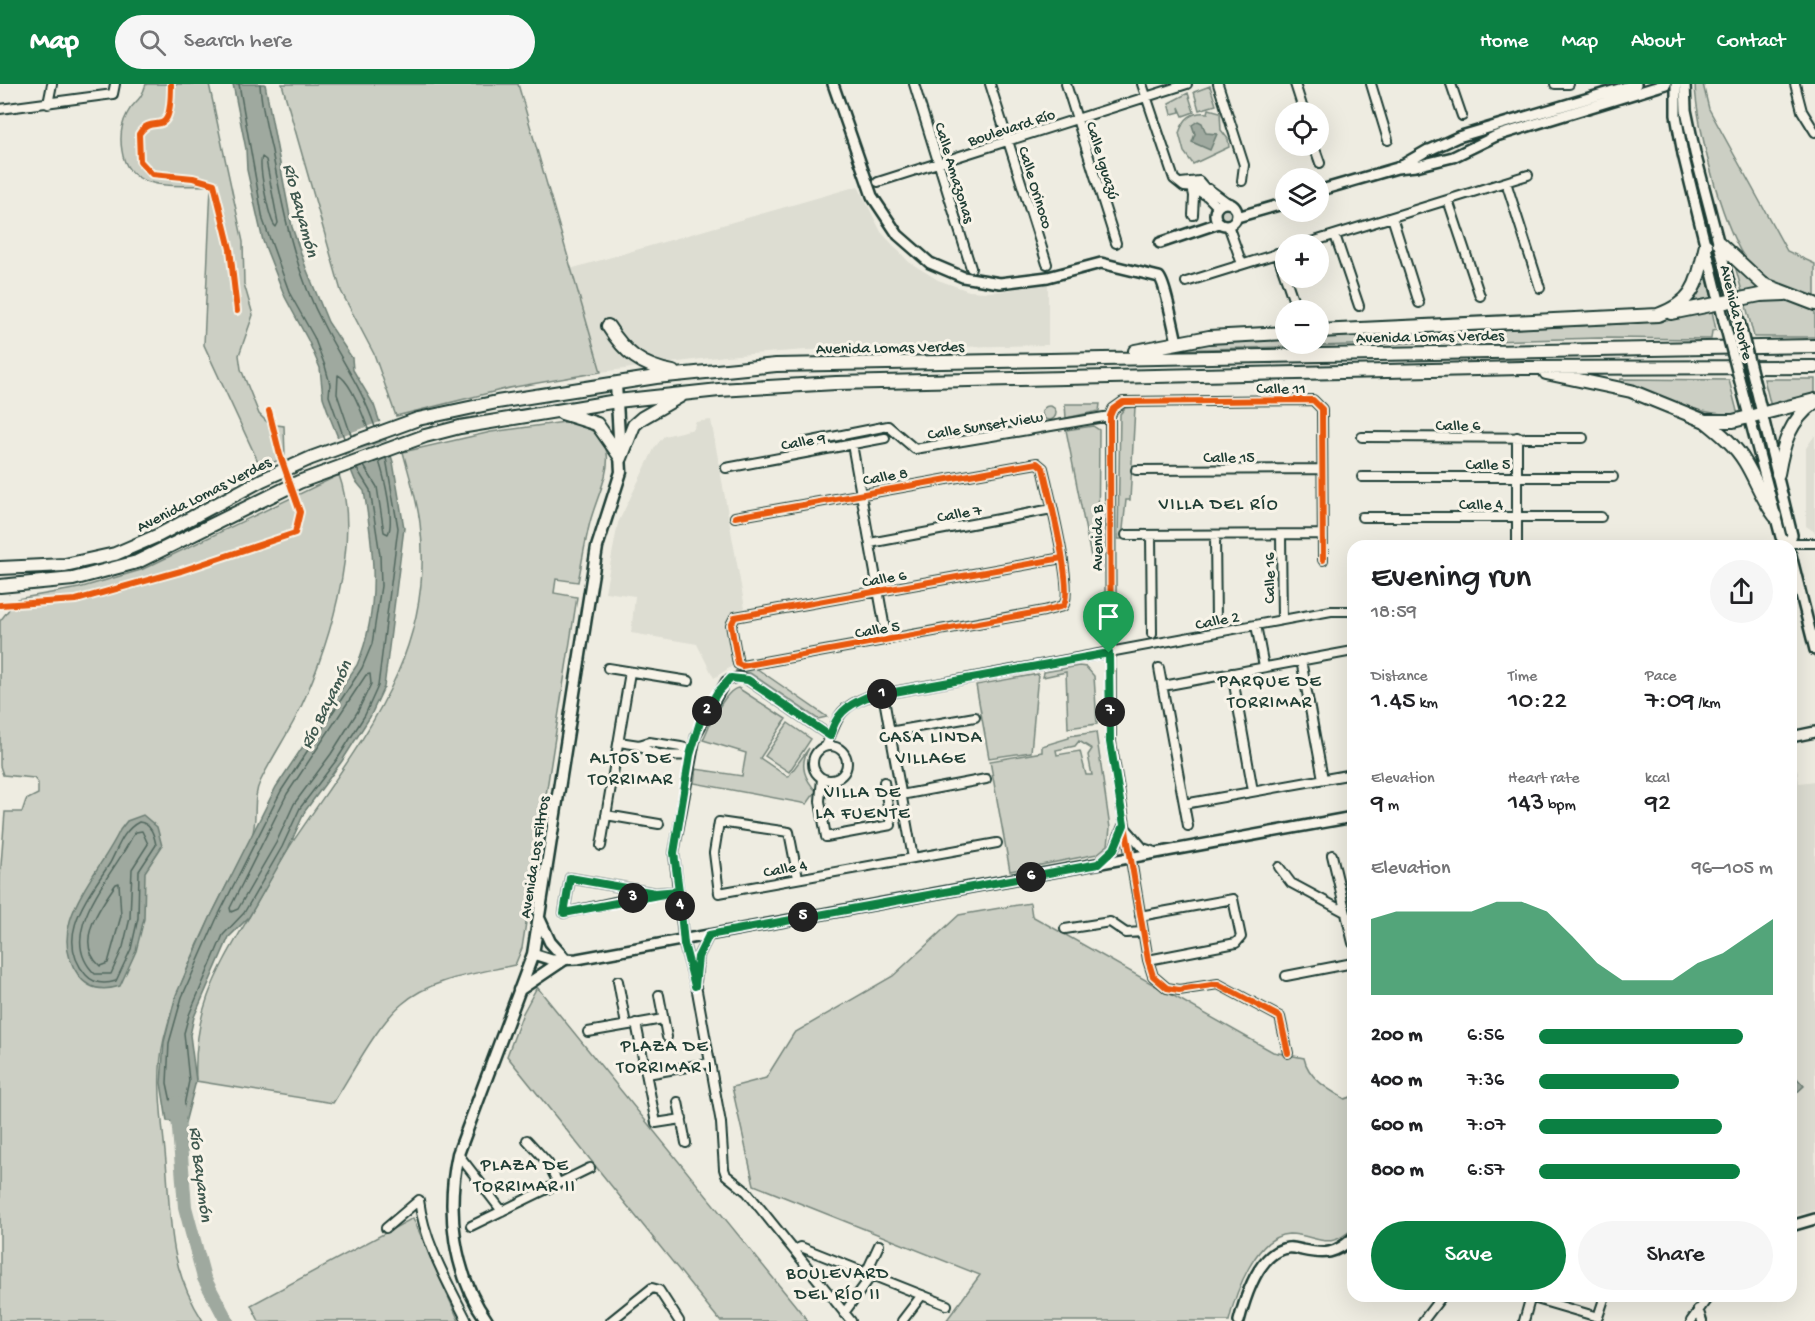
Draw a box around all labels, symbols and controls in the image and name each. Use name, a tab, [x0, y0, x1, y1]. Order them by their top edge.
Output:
search box	[115, 15, 535, 69]
text: Map	[30, 26, 79, 59]
icon: search	[136, 26, 169, 59]
text: Search here	[184, 29, 292, 55]
text: Home	[1480, 30, 1528, 55]
text: Map	[1561, 30, 1598, 55]
text: About	[1631, 30, 1684, 55]
text: Contact	[1717, 30, 1785, 55]
map controls	[1275, 102, 1329, 354]
button: locate	[1275, 102, 1329, 156]
street label: Boulevard Río	[965, 106, 1058, 153]
street label: Calle Amazonas	[928, 120, 977, 227]
street label: Calle Iguazú	[1080, 120, 1122, 203]
street label: Calle Orinoco	[1012, 145, 1055, 231]
water label: Río Bayamón	[277, 162, 322, 260]
button: layers	[1275, 168, 1329, 222]
button: +	[1275, 234, 1329, 288]
street label: Avenida Norte	[1714, 263, 1756, 363]
button: −	[1275, 300, 1329, 354]
street label: Avenida Lomas Verdes	[1356, 328, 1505, 349]
street label: Avenida Lomas Verdes	[816, 339, 965, 360]
street label: Calle 11	[1256, 381, 1306, 400]
street label: Calle Sunset View	[926, 409, 1045, 446]
street label: Calle 6	[1436, 418, 1481, 437]
street label: Calle 9	[780, 430, 827, 457]
street label: Calle 15	[1203, 450, 1255, 469]
street label: Avenida Lomas Verdes	[134, 453, 276, 538]
street label: Calle 5	[1465, 457, 1511, 476]
street label: Calle 8	[862, 465, 910, 492]
district label: VILLA DEL RÍO	[1158, 495, 1279, 516]
street label: Calle 4	[1459, 497, 1504, 516]
street label: Calle 7	[936, 502, 984, 529]
street label: Avenida B	[1090, 504, 1109, 571]
street label: Calle 16	[1262, 552, 1281, 604]
text: Evening run	[1371, 560, 1531, 598]
button: share	[1710, 560, 1773, 623]
street label: Calle 6	[861, 567, 909, 594]
pin	[1083, 591, 1134, 653]
icon: arrive	[1092, 600, 1125, 633]
text: 18:59	[1371, 602, 1417, 625]
street label: Calle 2	[1194, 609, 1241, 636]
street label: Calle 5	[854, 618, 901, 645]
water label: Río Bayamón	[297, 657, 358, 753]
text: Distance	[1371, 668, 1428, 687]
text: Time	[1508, 668, 1537, 687]
text: Pace	[1645, 668, 1676, 687]
district label: PARQUE DE TORRIMAR	[1217, 672, 1322, 714]
pin: 1	[867, 679, 897, 709]
text: 1	[879, 684, 885, 703]
text: 1.45	[1371, 687, 1416, 718]
text: 10:22	[1508, 687, 1567, 718]
text: 7:09	[1645, 687, 1694, 718]
text: km	[1416, 695, 1438, 714]
text: /km	[1694, 695, 1721, 714]
pin: 2	[692, 696, 722, 726]
pin: 7	[1095, 697, 1125, 727]
text: 2	[703, 701, 711, 720]
text: 7	[1106, 702, 1114, 721]
district label: CASA LINDA VILLAGE	[879, 728, 983, 770]
district label: ALTOS DE TORRIMAR	[587, 749, 674, 791]
text: Elevation	[1371, 770, 1435, 789]
text: Heart rate	[1508, 770, 1580, 789]
text: kcal	[1645, 770, 1670, 789]
district label: VILLA DE LA FUENTE	[815, 783, 911, 825]
text: 9	[1371, 789, 1384, 820]
text: 143	[1508, 789, 1544, 820]
text: 92	[1645, 789, 1671, 820]
street label: Avenida Los Filtros	[517, 794, 556, 920]
text: m	[1384, 797, 1399, 816]
text: bpm	[1544, 797, 1576, 816]
street label: Calle 4	[762, 857, 809, 884]
text: Elevation	[1371, 858, 1451, 881]
text: 96–105 m	[1692, 858, 1773, 881]
pin: 6	[1016, 862, 1046, 892]
text: 6	[1027, 867, 1035, 886]
pin: 3	[618, 883, 648, 913]
text: 3	[629, 888, 637, 907]
pin: 4	[665, 891, 695, 921]
text: 4	[676, 896, 684, 915]
pin: 5	[788, 902, 818, 932]
text: 5	[799, 907, 807, 926]
text: 200 m	[1371, 1025, 1422, 1048]
text: 6:56	[1467, 1025, 1504, 1048]
district label: PLAZA DE TORRIMAR I	[615, 1037, 714, 1079]
text: 400 m	[1371, 1070, 1422, 1093]
text: 7:36	[1467, 1070, 1504, 1093]
text: 600 m	[1371, 1115, 1423, 1138]
text: 7:07	[1467, 1115, 1505, 1138]
water label: Río Bayamón	[183, 1126, 216, 1223]
district label: PLAZA DE TORRIMAR II	[473, 1156, 576, 1198]
text: 800 m	[1371, 1160, 1424, 1183]
text: 6:57	[1467, 1160, 1504, 1183]
button: Save	[1371, 1221, 1566, 1290]
button: Share	[1578, 1221, 1773, 1290]
district label: BOULEVARD DEL RÍO II	[785, 1264, 890, 1306]

